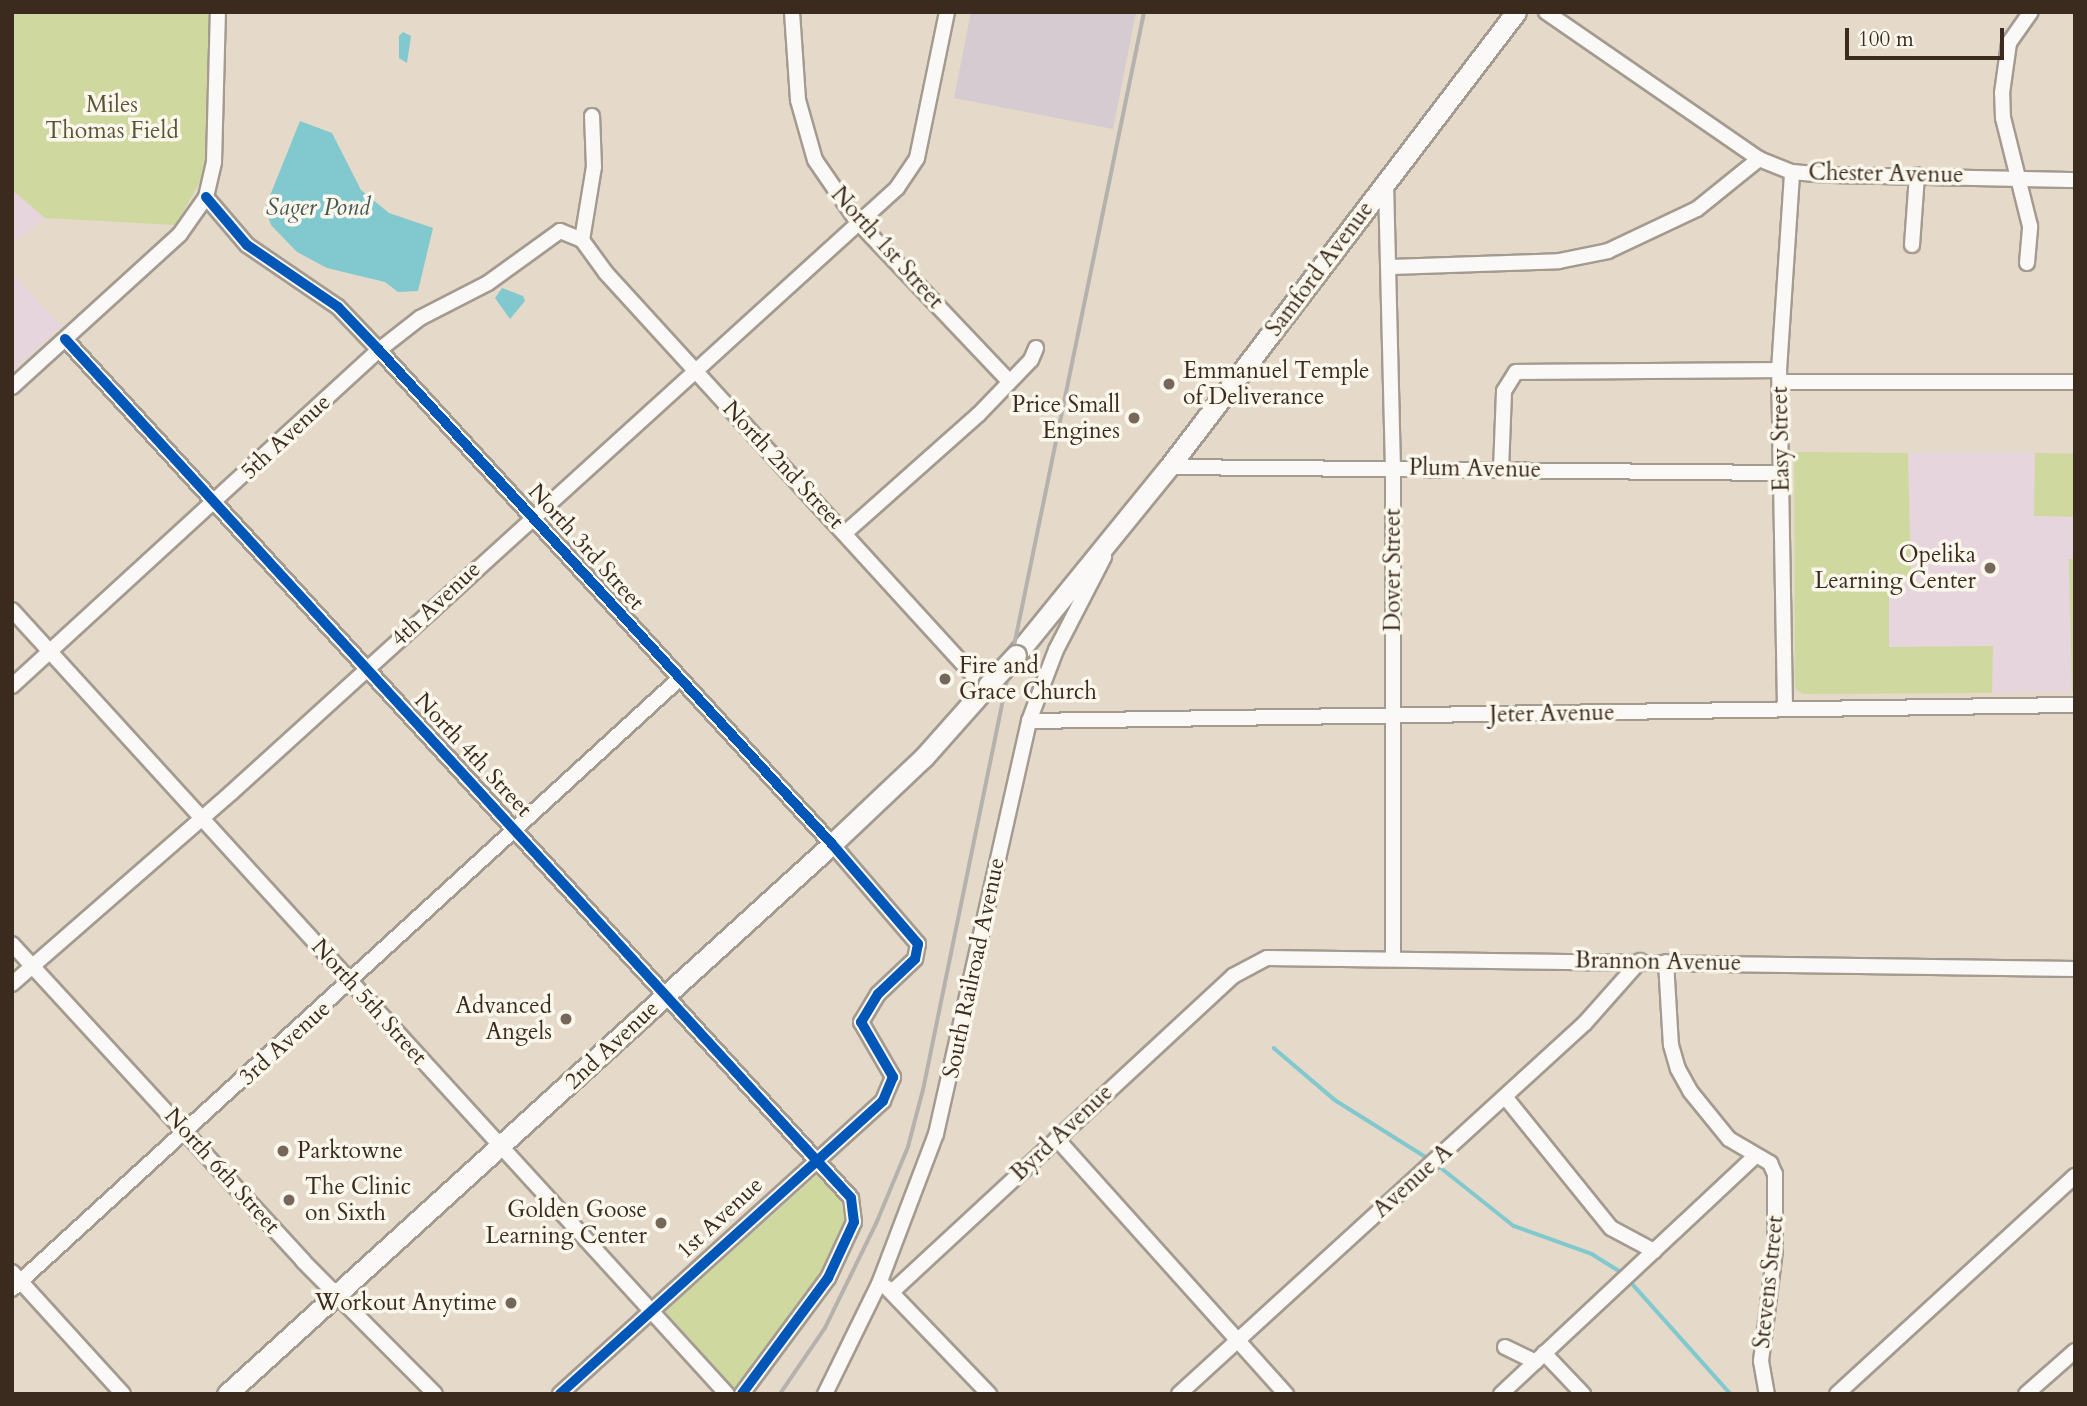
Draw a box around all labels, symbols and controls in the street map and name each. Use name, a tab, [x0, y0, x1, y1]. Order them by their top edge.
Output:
scale bar	[1849, 14, 2008, 58]
text: 100 m	[1858, 25, 1914, 54]
park label: Miles Thomas Field	[45, 91, 179, 145]
street label: Chester Avenue	[1808, 159, 1964, 189]
street label: North 1st Street	[825, 181, 949, 315]
water label: Sager Pond	[266, 194, 370, 222]
street label: Samford Avenue	[1260, 196, 1380, 342]
place label: Emmanuel Temple of Deliverance	[1183, 357, 1370, 411]
marker: Emmanuel Temple of Deliverance	[1161, 376, 1177, 392]
street label: Easy Street	[1766, 386, 1796, 492]
street label: 5th Avenue	[235, 389, 337, 485]
place label: Price Small Engines	[1012, 391, 1120, 445]
street label: North 2nd Street	[717, 395, 849, 535]
marker: Price Small Engines	[1126, 410, 1142, 426]
street label: Plum Avenue	[1409, 454, 1541, 484]
street label: North 3rd Street	[522, 478, 650, 616]
street label: Dover Street	[1379, 508, 1407, 632]
place label: Opelika Learning Center	[1814, 541, 1976, 595]
street label: 4th Avenue	[385, 556, 487, 652]
marker: Opelika Learning Center	[1982, 560, 1998, 576]
place label: Fire and Grace Church	[959, 652, 1097, 706]
marker: Fire and Grace Church	[937, 671, 953, 687]
street label: North 4th Street	[408, 687, 538, 823]
street label: Jeter Avenue	[1489, 699, 1615, 729]
street label: South Railroad Avenue	[937, 855, 1011, 1081]
street label: North 5th Street	[305, 933, 433, 1071]
street label: Brannon Avenue	[1575, 947, 1741, 977]
place label: Advanced Angels	[456, 992, 552, 1046]
street label: 3rd Avenue	[234, 995, 336, 1091]
street label: 2nd Avenue	[559, 995, 665, 1095]
marker: Advanced Angels	[558, 1011, 574, 1027]
street label: Byrd Avenue	[1005, 1079, 1119, 1187]
street label: North 6th Street	[158, 1102, 286, 1240]
place label: Parktowne	[297, 1137, 403, 1165]
street label: Avenue A	[1368, 1138, 1458, 1224]
marker: Parktowne	[275, 1143, 291, 1159]
street label: 1st Avenue	[671, 1171, 769, 1265]
place label: The Clinic on Sixth	[305, 1173, 411, 1227]
marker: The Clinic on Sixth	[279, 1190, 299, 1210]
place label: Golden Goose Learning Center	[485, 1196, 647, 1250]
street label: Stevens Street	[1748, 1214, 1790, 1350]
marker: Golden Goose Learning Center	[653, 1215, 669, 1231]
place label: Workout Anytime	[315, 1289, 497, 1317]
marker: Workout Anytime	[503, 1295, 519, 1311]

